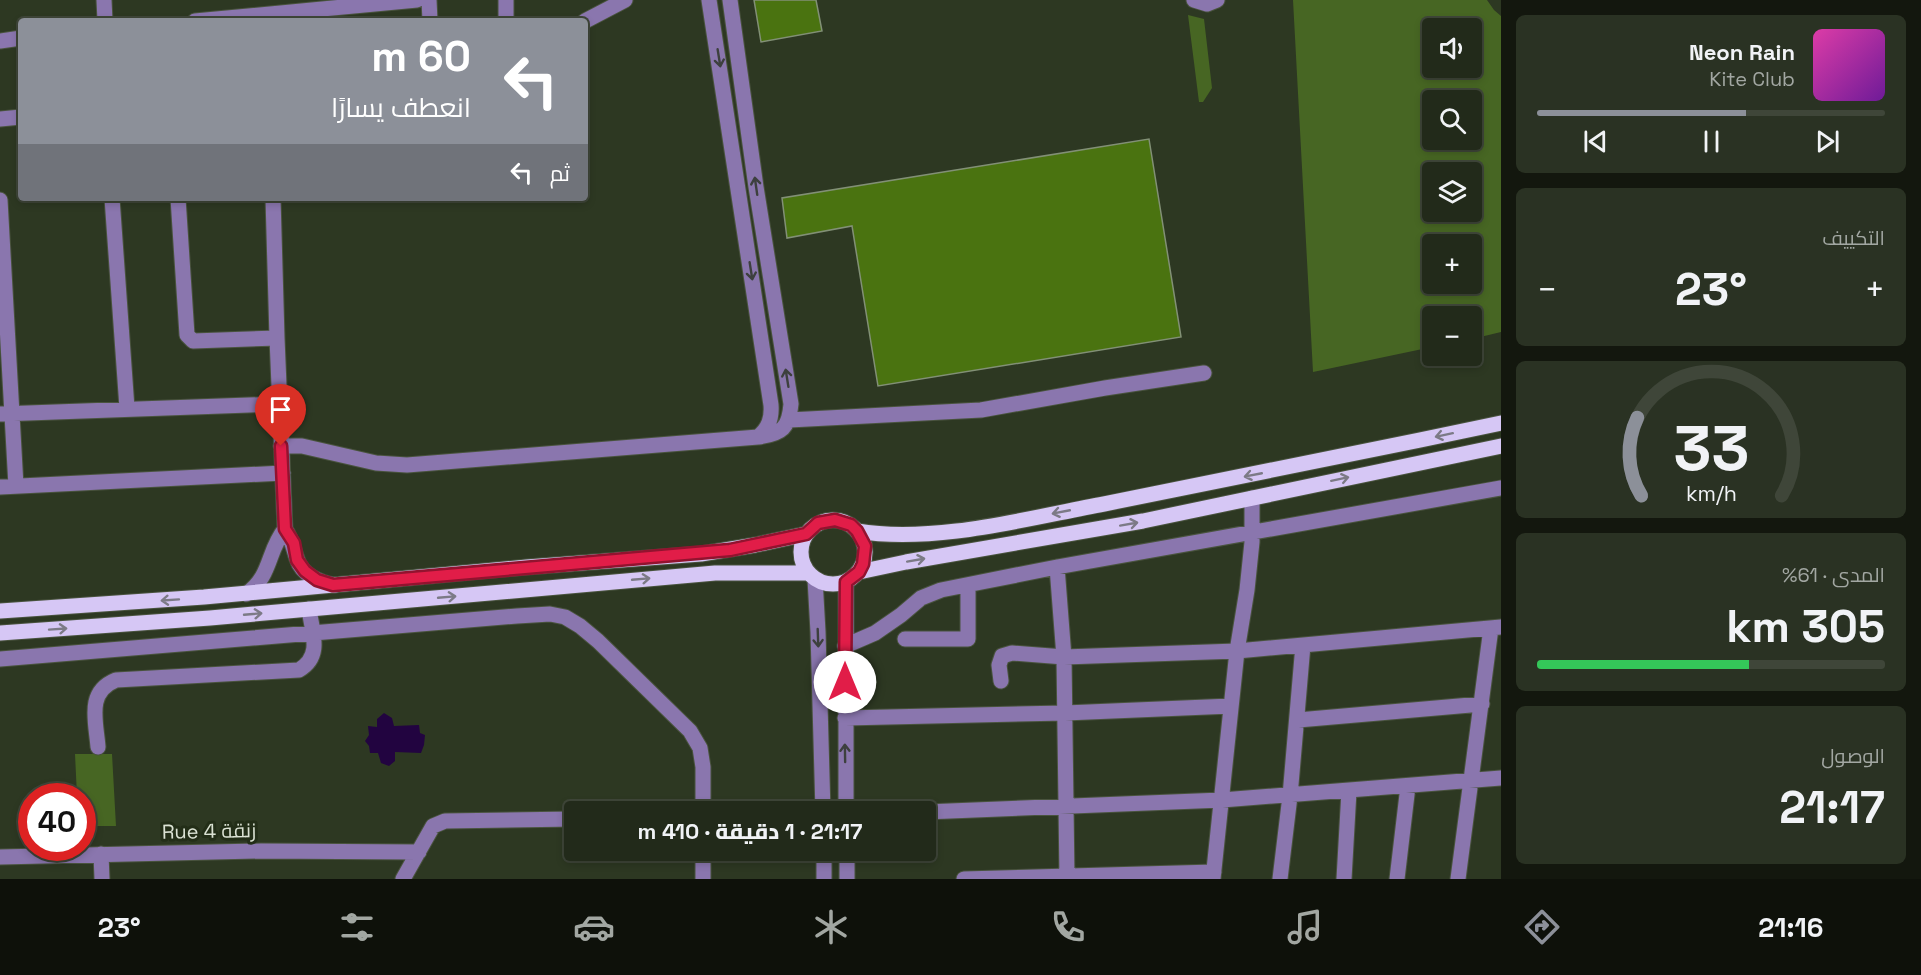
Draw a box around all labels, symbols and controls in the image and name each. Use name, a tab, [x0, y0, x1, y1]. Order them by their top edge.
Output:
map controls	[1422, 18, 1482, 366]
button: sound	[1422, 18, 1482, 78]
text: 60 m	[371, 30, 471, 83]
text: Neon Rain	[1689, 38, 1795, 66]
icon: left	[492, 42, 570, 120]
one-way arrow	[713, 47, 724, 67]
text: Kite Club	[1709, 66, 1795, 92]
text: انعطف يسارًا	[331, 90, 471, 125]
button: search	[1422, 90, 1482, 150]
icon: previous	[1579, 125, 1612, 158]
icon: pause	[1695, 125, 1728, 158]
icon: next	[1811, 125, 1844, 158]
icon: left	[505, 156, 538, 189]
text: ثم	[550, 159, 570, 187]
button: layers	[1422, 162, 1482, 222]
one-way arrow	[751, 176, 762, 196]
text: التكييف	[1822, 225, 1885, 251]
button: +	[1422, 234, 1482, 294]
one-way arrow	[746, 261, 757, 281]
text: 23°	[1675, 261, 1747, 318]
text: −	[1537, 269, 1557, 311]
text: +	[1865, 269, 1885, 311]
button: −	[1422, 306, 1482, 366]
one-way arrow	[782, 369, 793, 389]
pin	[255, 384, 306, 446]
icon: arrive	[264, 393, 297, 426]
text: 33	[1673, 410, 1749, 489]
one-way arrow	[1434, 430, 1454, 441]
one-way arrow	[1244, 470, 1263, 481]
one-way arrow	[1330, 473, 1350, 484]
text: km/h	[1685, 481, 1737, 508]
one-way arrow	[1052, 507, 1072, 518]
one-way arrow	[1119, 518, 1138, 529]
one-way arrow	[906, 554, 925, 565]
text: المدى · 61%	[1782, 562, 1885, 588]
one-way arrow	[631, 574, 651, 585]
one-way arrow	[437, 591, 456, 602]
one-way arrow	[161, 594, 181, 605]
text: 305 km	[1726, 598, 1885, 655]
one-way arrow	[242, 608, 262, 619]
one-way arrow	[48, 623, 68, 634]
one-way arrow	[813, 627, 824, 647]
position arrow	[813, 650, 877, 714]
text: الوصول	[1821, 743, 1885, 769]
one-way arrow	[840, 744, 851, 764]
text: 21:17	[1779, 779, 1885, 836]
speed limit sign: 40	[18, 783, 96, 861]
street label: Rue 4 زنقة	[162, 817, 256, 845]
text: 21:17 · 1 دقيقة · 410 m	[638, 817, 862, 845]
icon: filters	[336, 906, 378, 948]
icon: car	[573, 906, 615, 948]
icon: climate	[810, 906, 852, 948]
icon: phone	[1047, 906, 1089, 948]
icon: music	[1284, 906, 1326, 948]
icon: directions	[1521, 906, 1563, 948]
text: 23°	[98, 910, 141, 945]
text: 21:16	[1758, 910, 1823, 945]

